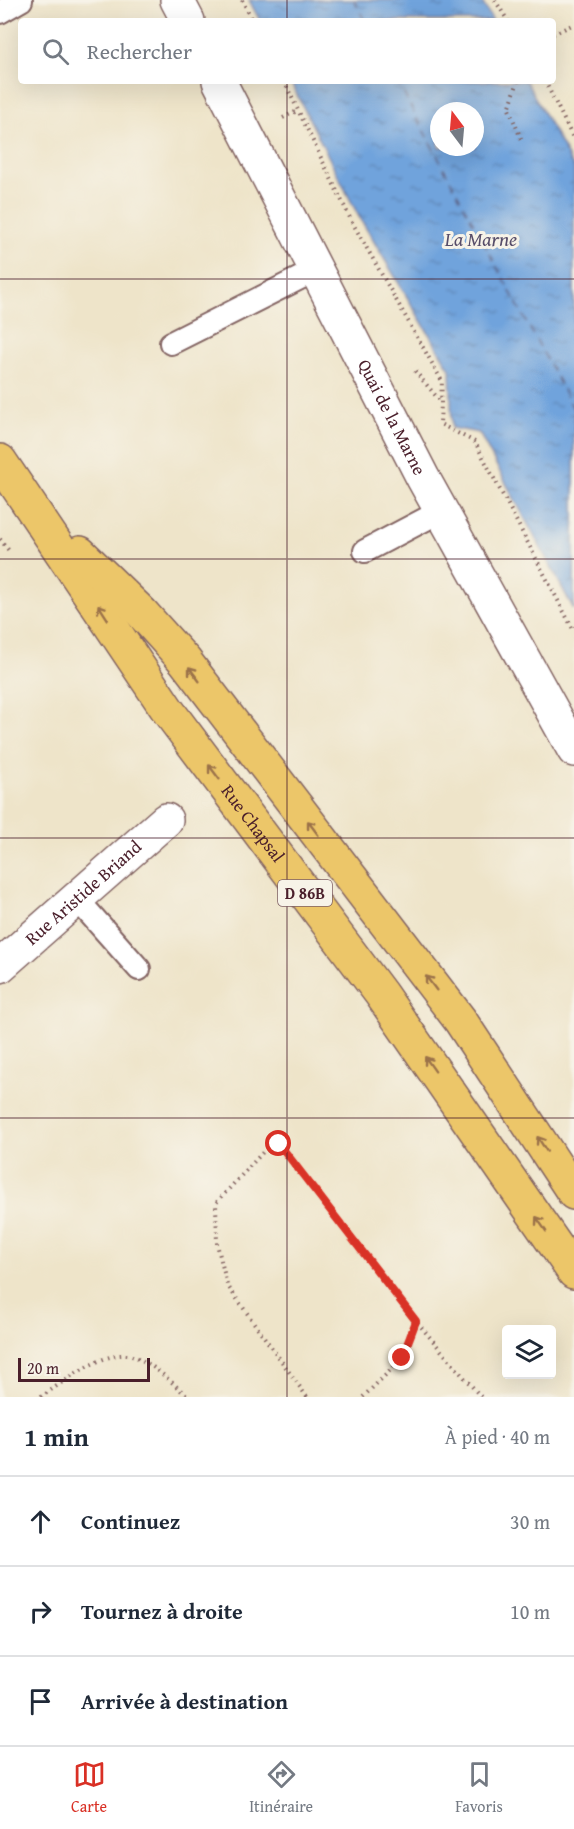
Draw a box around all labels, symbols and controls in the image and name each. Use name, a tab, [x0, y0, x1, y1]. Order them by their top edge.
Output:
search box	[18, 18, 556, 84]
icon: search	[39, 35, 72, 68]
text: Rechercher	[87, 35, 192, 67]
north arrow	[430, 102, 484, 156]
water label: La Marne	[444, 224, 517, 253]
street label: Quai de la Marne	[351, 354, 433, 480]
one-way arrow	[97, 604, 109, 621]
one-way arrow	[188, 666, 201, 682]
one-way arrow	[208, 764, 221, 780]
street label: Rue Chapsal	[215, 778, 291, 868]
one-way arrow	[306, 821, 319, 837]
street label: Rue Aristide Briand	[19, 833, 148, 951]
road number: D 86B	[278, 880, 332, 906]
one-way arrow	[425, 975, 438, 991]
one-way arrow	[424, 1056, 436, 1072]
route start	[265, 1130, 291, 1156]
one-way arrow	[536, 1136, 548, 1153]
one-way arrow	[535, 1216, 547, 1233]
map controls	[502, 1325, 556, 1379]
button: layers	[502, 1325, 556, 1379]
route end	[388, 1344, 414, 1370]
scale bar	[18, 1355, 150, 1382]
text: 20 m	[27, 1356, 59, 1380]
text: 1 min	[24, 1417, 89, 1456]
text: À pied · 40 m	[445, 1422, 550, 1451]
icon: ahead	[24, 1505, 57, 1538]
text: Continuez	[81, 1505, 180, 1537]
text: 30 m	[510, 1507, 550, 1536]
icon: right	[24, 1595, 57, 1628]
text: Tournez à droite	[81, 1595, 243, 1627]
text: 10 m	[510, 1597, 550, 1626]
icon: arrive	[24, 1685, 57, 1718]
text: Arrivée à destination	[81, 1685, 288, 1717]
tab: Carte	[71, 1758, 107, 1818]
tab: Itinéraire	[249, 1758, 313, 1818]
tab: Favoris	[455, 1758, 503, 1818]

